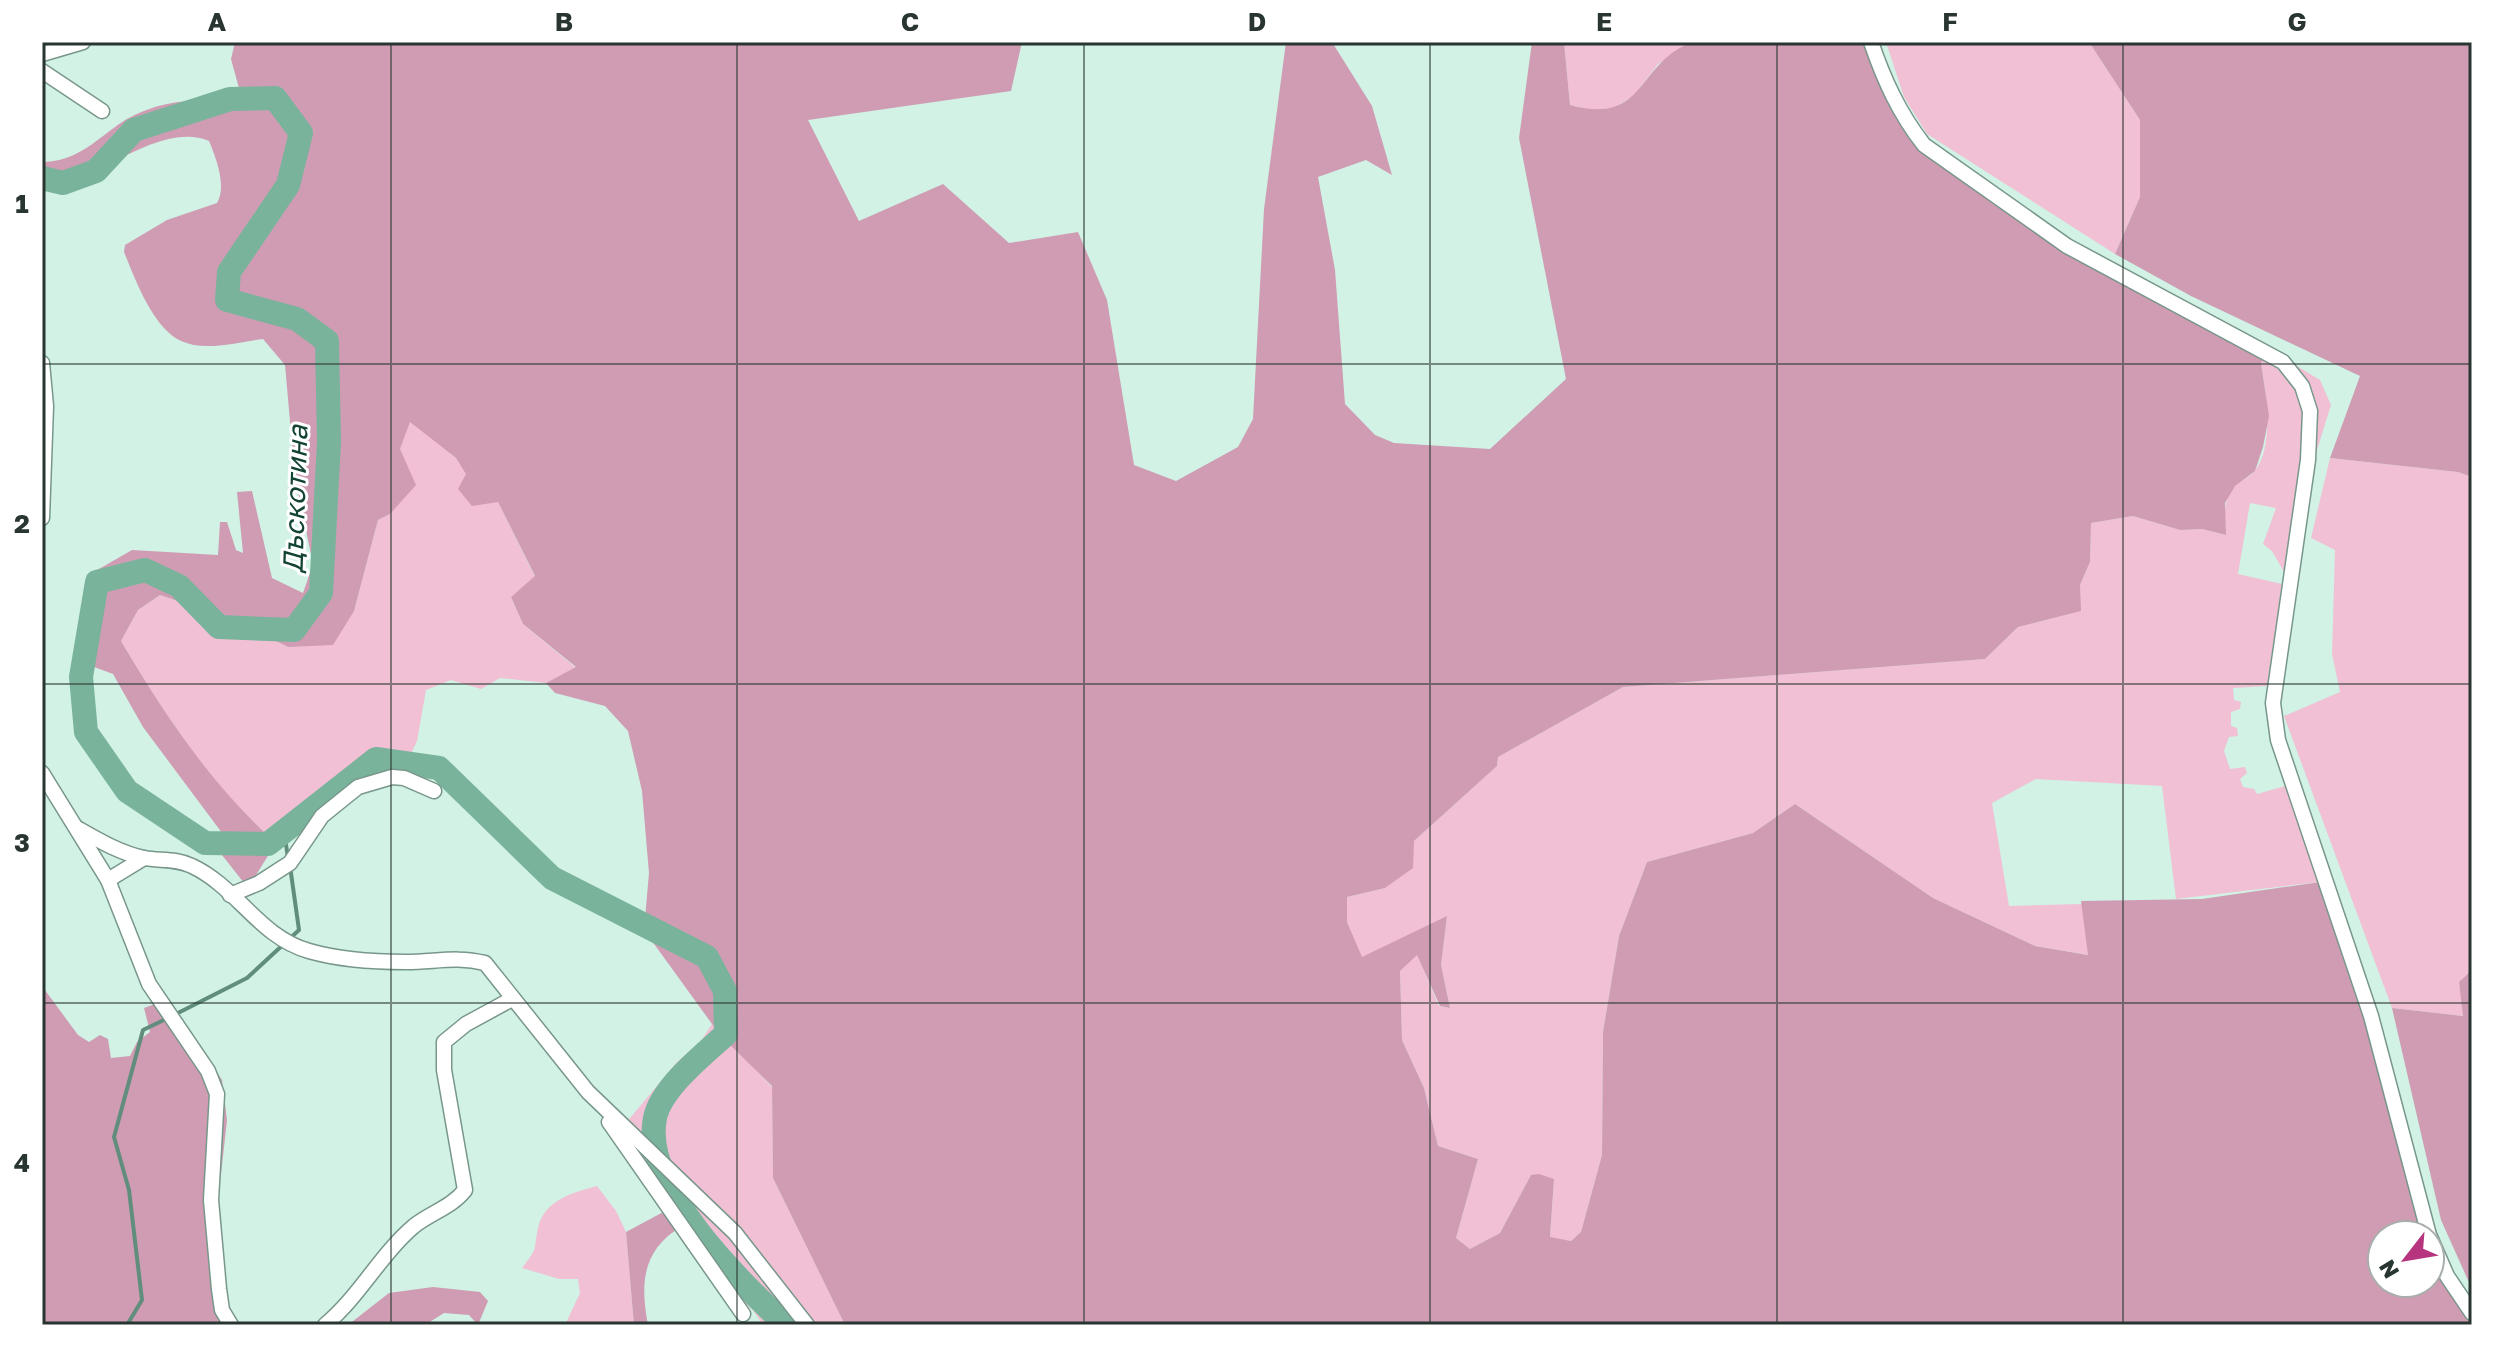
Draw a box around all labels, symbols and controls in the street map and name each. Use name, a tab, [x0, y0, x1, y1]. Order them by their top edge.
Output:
text: A	[208, 6, 227, 37]
text: B	[555, 6, 573, 37]
text: C	[901, 6, 919, 37]
text: D	[1248, 6, 1266, 37]
text: E	[1596, 6, 1612, 37]
text: F	[1942, 6, 1958, 37]
text: G	[2287, 6, 2307, 37]
text: 1	[15, 188, 29, 219]
water label: Дъскотина	[275, 423, 314, 575]
text: 2	[14, 508, 30, 539]
text: 3	[14, 827, 30, 858]
text: 4	[14, 1147, 30, 1178]
north arrow	[2366, 1219, 2446, 1299]
text: N	[2373, 1255, 2404, 1284]

